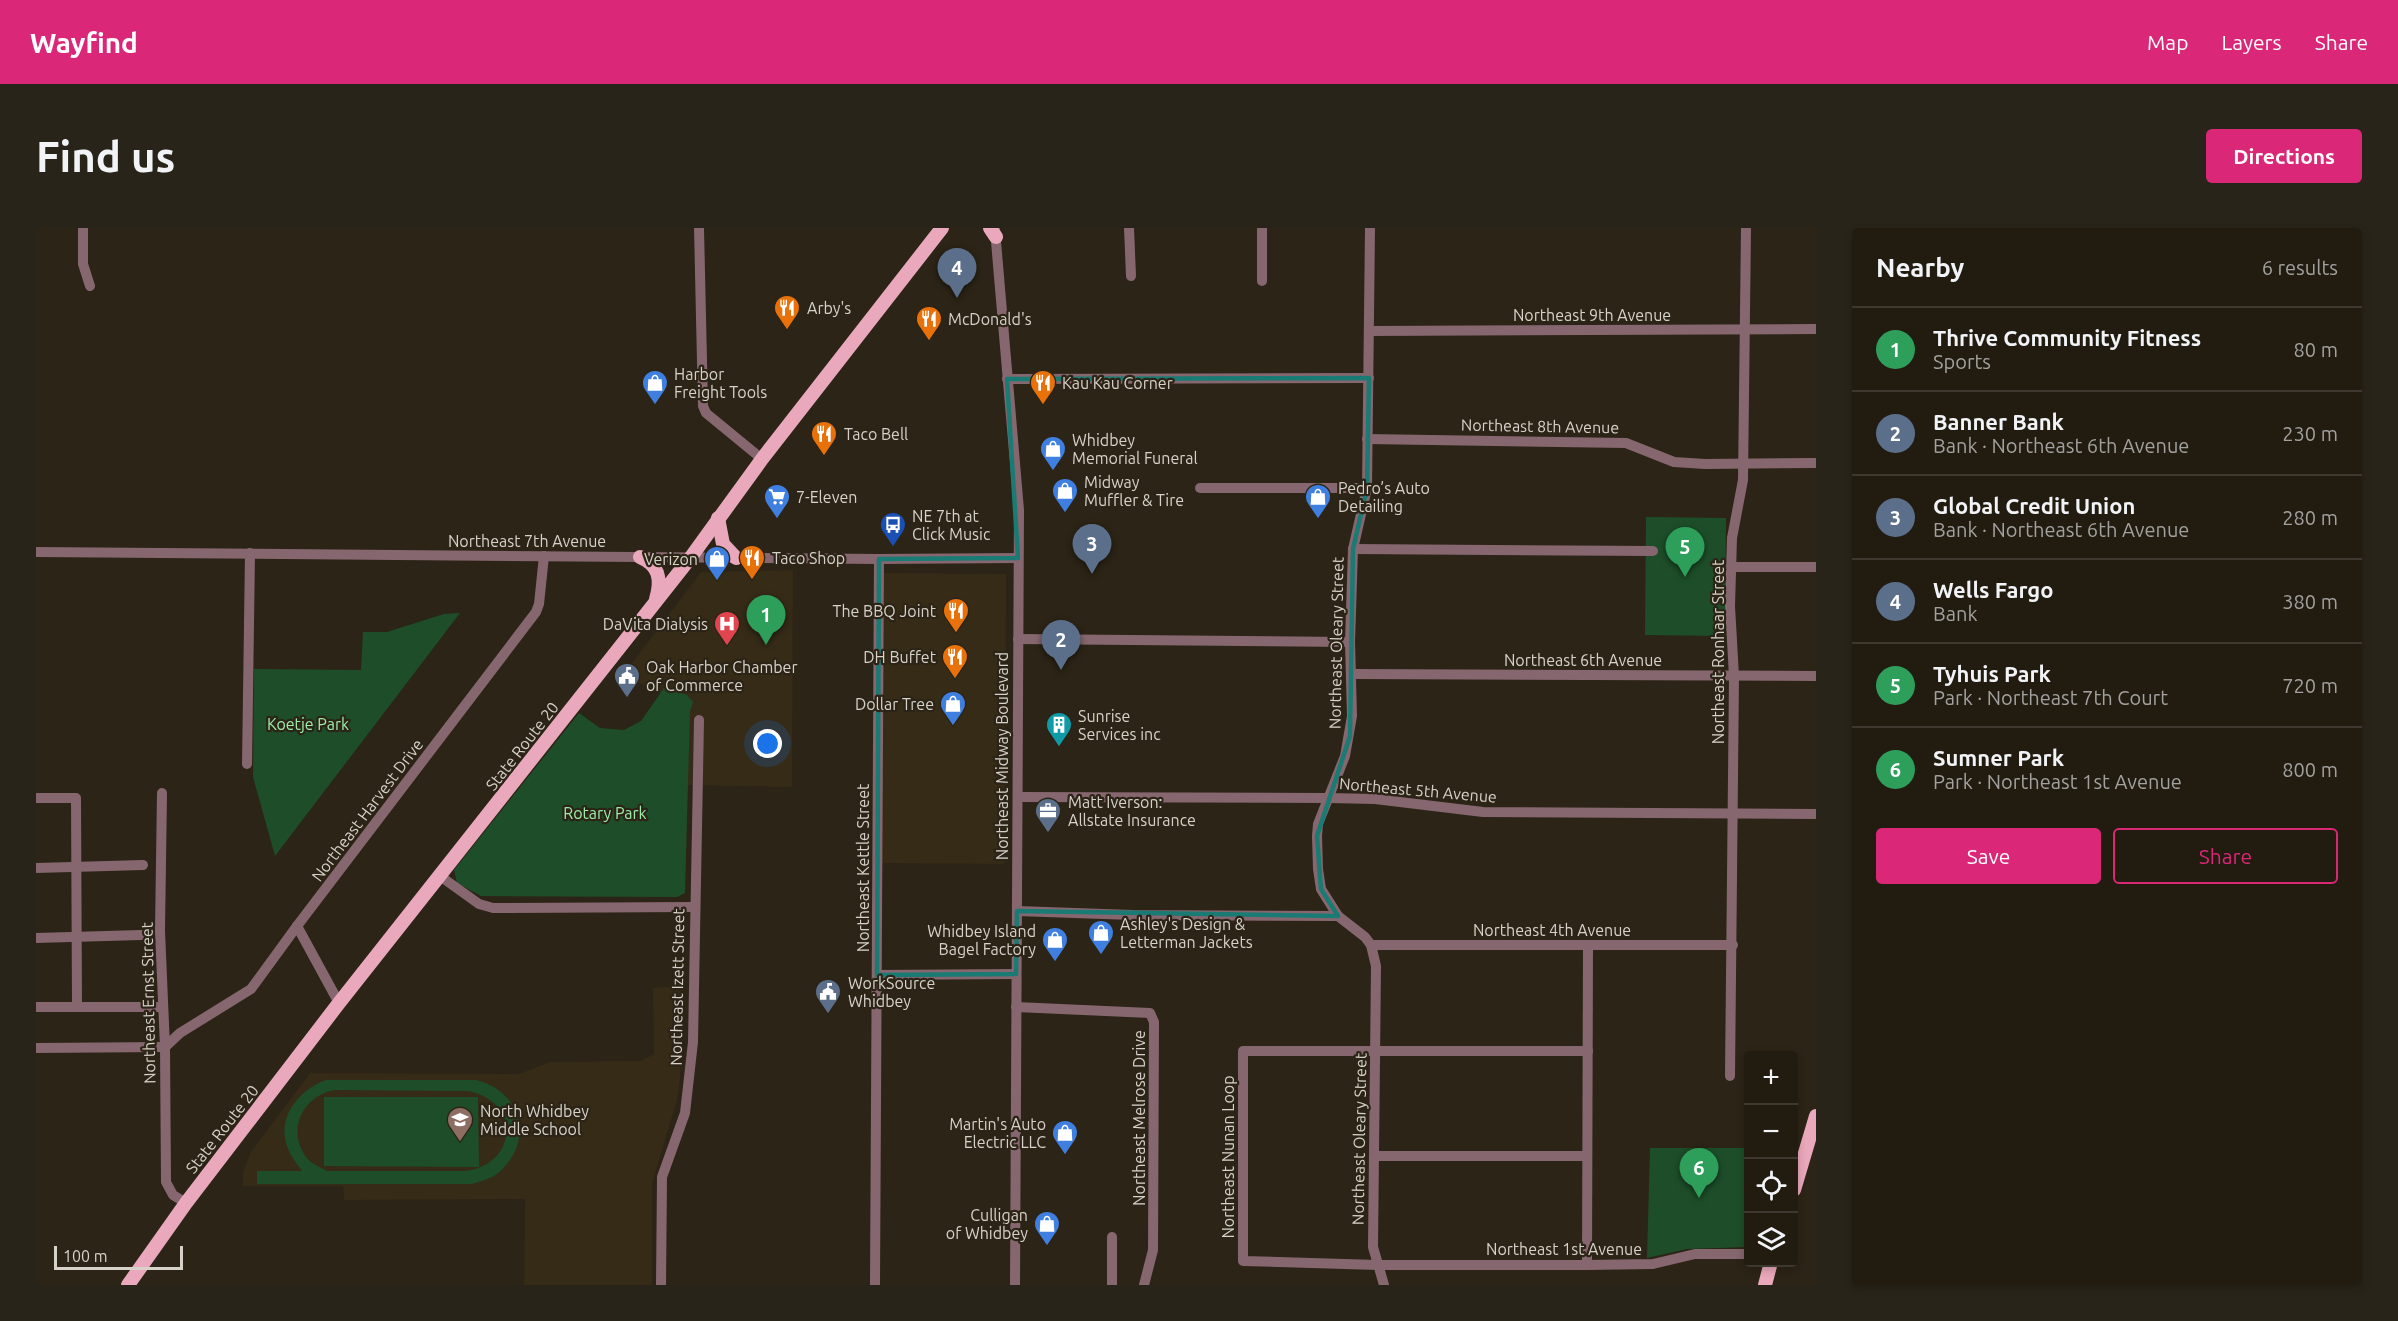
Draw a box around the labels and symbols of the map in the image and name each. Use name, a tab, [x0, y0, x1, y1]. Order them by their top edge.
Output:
pin: 4	[938, 248, 976, 298]
restaurant icon: Arby's	[772, 293, 802, 331]
place label: Arby's	[807, 299, 851, 317]
restaurant icon: McDonald's	[914, 304, 944, 342]
street label: Northeast 9th Avenue	[1513, 306, 1671, 324]
place label: McDonald's	[948, 310, 1032, 328]
place label: Harbor Freight Tools	[674, 365, 767, 401]
shop icon: Harbor Freight Tools	[640, 368, 670, 406]
restaurant icon: Kau Kau Corner	[1028, 368, 1058, 406]
place label: Kau Kau Corner	[1062, 374, 1173, 392]
street label: Northeast 8th Avenue	[1461, 416, 1619, 436]
restaurant icon: Taco Bell	[809, 419, 839, 457]
place label: Taco Bell	[844, 425, 908, 443]
place label: Whidbey Memorial Funeral	[1072, 431, 1198, 467]
shop icon: Whidbey Memorial Funeral	[1038, 434, 1068, 472]
place label: Midway Muffler & Tire	[1084, 473, 1184, 509]
shop icon: Midway Muffler & Tire	[1050, 476, 1080, 514]
place label: Pedro’s Auto Detailing	[1338, 479, 1430, 515]
supermarket icon: 7-Eleven	[762, 482, 792, 520]
shop icon: Pedro’s Auto Detailing	[1303, 482, 1333, 520]
place label: 7-Eleven	[796, 488, 857, 506]
place label: NE 7th at Click Music	[912, 507, 991, 543]
bus stop icon: NE 7th at Click Music	[878, 510, 908, 548]
pin: 3	[1072, 524, 1112, 574]
pin: 5	[1666, 528, 1704, 577]
street label: Northeast 7th Avenue	[448, 532, 606, 550]
restaurant icon: Taco Shop	[737, 543, 767, 581]
shop icon: Verizon	[702, 544, 732, 582]
place label: Taco Shop	[772, 549, 845, 567]
place label: Verizon	[644, 550, 698, 568]
street label: Northeast Oleary Street	[1325, 556, 1347, 729]
street label: Northeast Ronhaar Street	[1709, 559, 1727, 744]
pin: 1	[746, 596, 786, 645]
restaurant icon: The BBQ Joint	[941, 596, 971, 634]
place label: The BBQ Joint	[833, 602, 937, 620]
hospital icon: DaVita Dialysis	[712, 609, 742, 647]
place label: DaVita Dialysis	[603, 615, 708, 633]
pin: 2	[1042, 620, 1080, 670]
restaurant icon: DH Buffet	[940, 642, 970, 680]
place label: DH Buffet	[863, 648, 937, 666]
street label: Northeast 6th Avenue	[1504, 651, 1662, 669]
street label: Northeast Midway Boulevard	[993, 652, 1011, 860]
place label: Oak Harbor Chamber of Commerce	[646, 658, 798, 694]
public building icon: Oak Harbor Chamber of Commerce	[612, 661, 642, 699]
shop icon: Dollar Tree	[938, 689, 968, 727]
place label: Dollar Tree	[855, 695, 934, 713]
street label: State Route 20	[482, 698, 562, 794]
place label: Sunrise Services inc	[1078, 707, 1161, 743]
building icon: Sunrise Services inc	[1044, 710, 1074, 748]
park label: Koetje Park	[267, 715, 349, 733]
your location	[753, 729, 782, 758]
street label: Northeast Harvest Drive	[308, 735, 426, 885]
street label: Northeast 5th Avenue	[1338, 774, 1498, 806]
street label: Northeast Kettle Street	[854, 783, 872, 952]
place label: Matt Iverson: Allstate Insurance	[1068, 793, 1196, 829]
office icon: Matt Iverson: Allstate Insurance	[1033, 796, 1063, 834]
park label: Rotary Park	[563, 804, 647, 822]
street label: Northeast Izett Street	[667, 908, 687, 1066]
place label: Ashley's Design & Letterman Jackets	[1120, 915, 1253, 951]
shop icon: Ashley's Design & Letterman Jackets	[1086, 918, 1116, 956]
street label: Northeast Ernst Street	[138, 921, 158, 1084]
street label: Northeast 4th Avenue	[1473, 921, 1631, 939]
place label: Whidbey Island Bagel Factory	[927, 922, 1036, 958]
shop icon: Whidbey Island Bagel Factory	[1040, 925, 1070, 963]
place label: WorkSource Whidbey	[848, 974, 935, 1010]
public building icon: WorkSource Whidbey	[813, 977, 843, 1015]
street label: Northeast Melrose Drive	[1130, 1030, 1148, 1206]
street label: Northeast Oleary Street	[1348, 1052, 1370, 1225]
street label: Northeast Nunan Loop	[1219, 1075, 1237, 1239]
street label: State Route 20	[182, 1081, 262, 1177]
place label: North Whidbey Middle School	[480, 1102, 589, 1138]
school or university icon: North Whidbey Middle School	[445, 1105, 475, 1143]
place label: Martin's Auto Electric LLC	[949, 1115, 1046, 1151]
shop icon: Martin's Auto Electric LLC	[1050, 1118, 1080, 1156]
pin: 6	[1680, 1148, 1718, 1198]
place label: Culligan of Whidbey	[946, 1206, 1028, 1242]
shop icon: Culligan of Whidbey	[1032, 1209, 1062, 1247]
street label: Northeast 1st Avenue	[1486, 1240, 1642, 1258]
scale bar	[54, 1243, 183, 1270]

